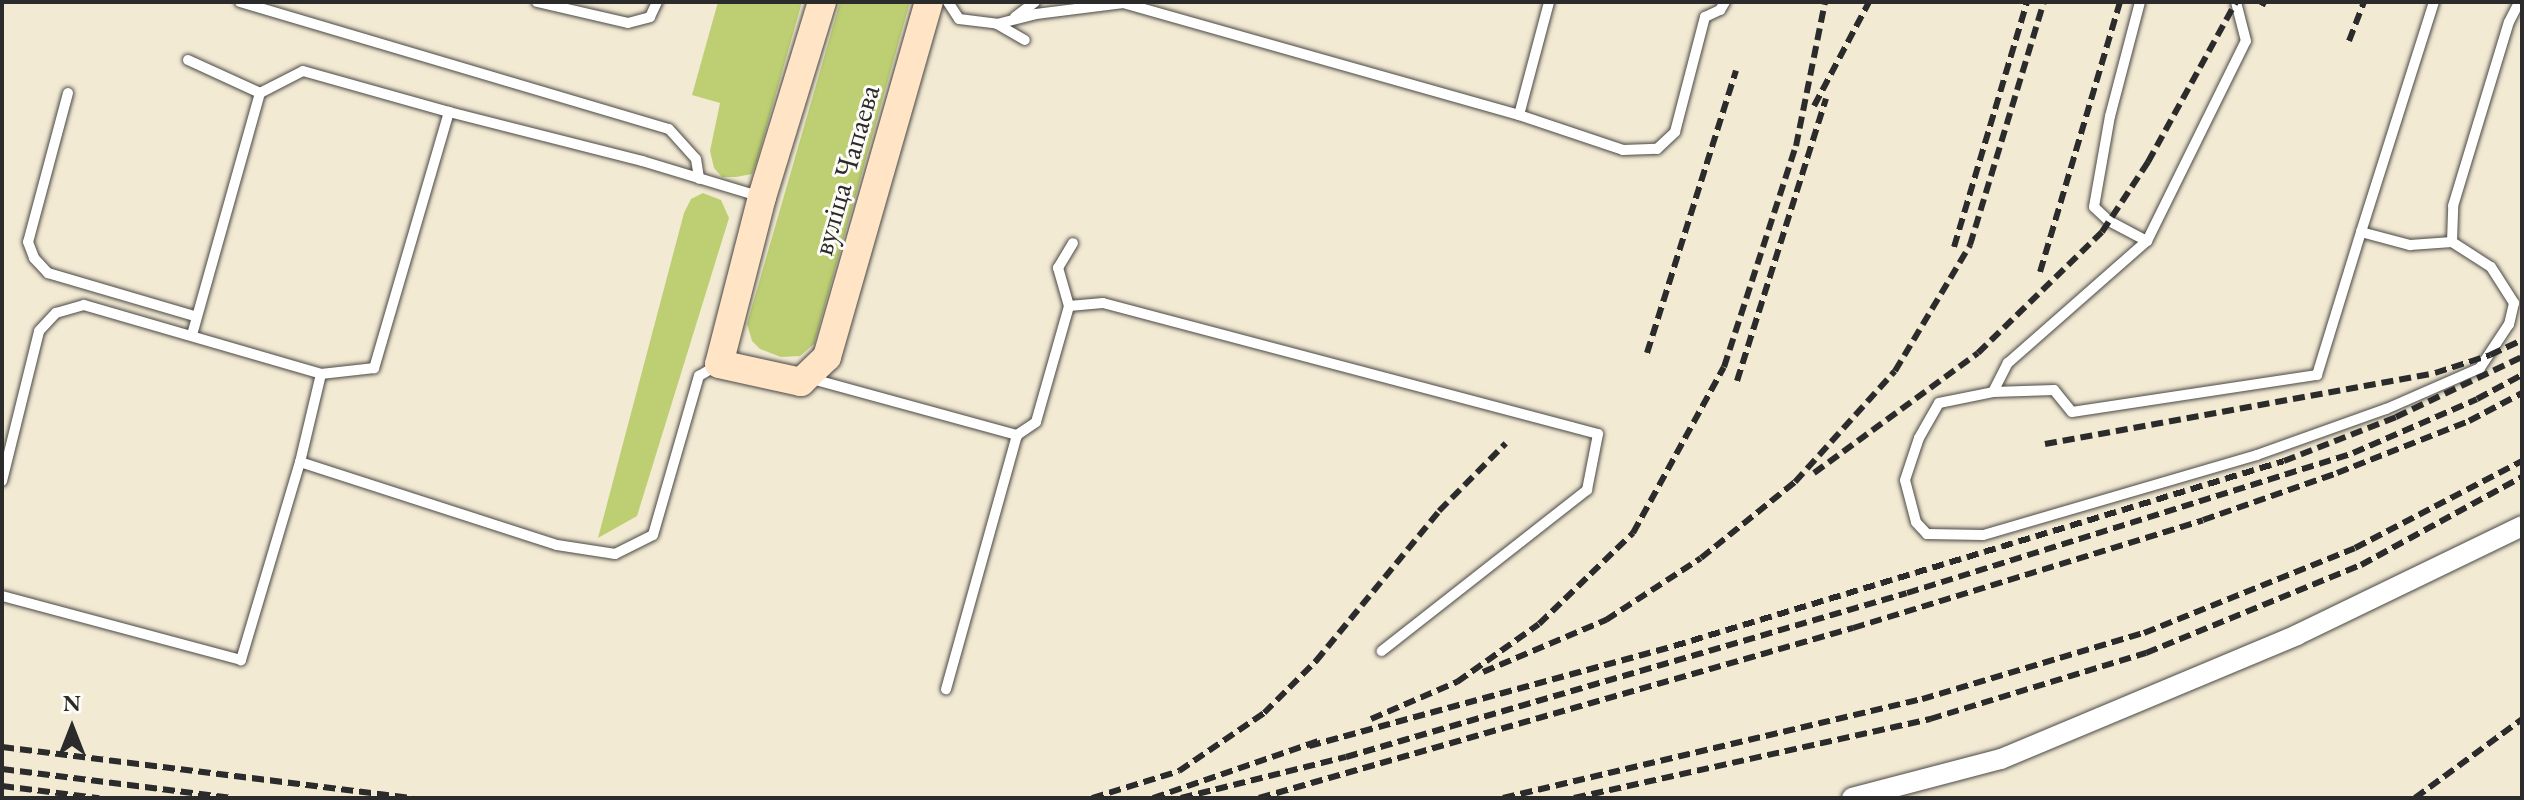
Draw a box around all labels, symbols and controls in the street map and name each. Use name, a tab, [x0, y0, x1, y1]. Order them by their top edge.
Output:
street label: вуліца Чапаева	[804, 81, 888, 259]
north arrow	[32, 688, 112, 768]
text: N	[63, 689, 81, 718]

